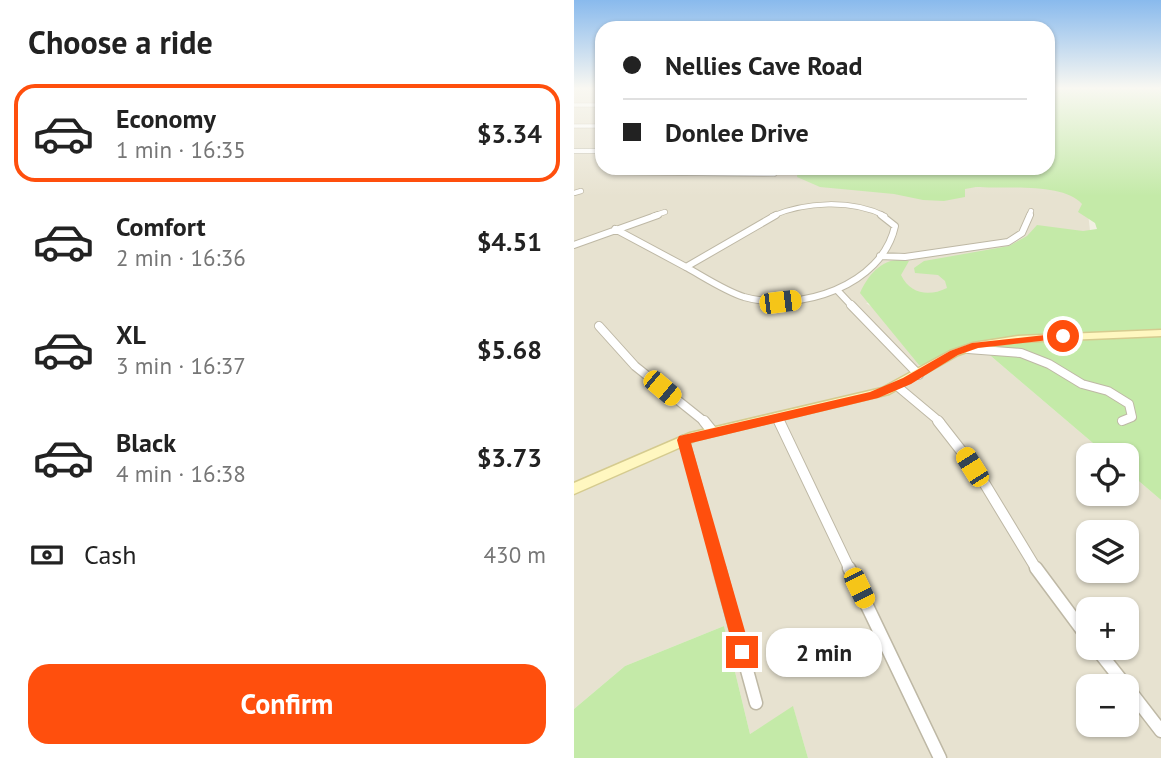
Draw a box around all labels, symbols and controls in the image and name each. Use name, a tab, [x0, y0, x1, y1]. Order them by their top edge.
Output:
text: Choose a ride	[28, 21, 213, 63]
text: Nellies Cave Road	[665, 49, 862, 82]
icon: car	[32, 102, 95, 165]
text: Economy	[116, 102, 216, 135]
text: Donlee Drive	[665, 116, 809, 149]
text: $3.34	[477, 117, 542, 150]
text: 1 min · 16:35	[116, 135, 246, 164]
icon: car	[32, 210, 95, 273]
text: Comfort	[116, 210, 206, 243]
text: $4.51	[477, 225, 542, 258]
text: 2 min · 16:36	[116, 243, 246, 272]
car	[758, 289, 803, 315]
icon: car	[32, 318, 95, 381]
text: XL	[116, 318, 146, 351]
route start	[1047, 320, 1079, 352]
text: $5.68	[477, 333, 542, 366]
text: 3 min · 16:37	[116, 351, 246, 380]
car	[640, 366, 685, 410]
icon: car	[32, 426, 95, 489]
text: Black	[116, 426, 176, 459]
text: $3.73	[477, 441, 542, 474]
map controls	[1076, 443, 1139, 737]
button: locate	[1076, 443, 1139, 506]
car	[952, 444, 993, 490]
text: 4 min · 16:38	[116, 459, 246, 488]
button: layers	[1076, 520, 1139, 583]
icon: cash	[28, 536, 66, 574]
text: Cash	[84, 538, 136, 571]
text: 430 m	[484, 540, 546, 569]
car	[841, 565, 878, 611]
button: +	[1076, 597, 1139, 660]
callout: 2 min	[766, 628, 882, 676]
route end	[726, 636, 758, 668]
text: 2 min	[796, 638, 852, 667]
button: Confirm	[28, 664, 546, 744]
button: −	[1076, 674, 1139, 737]

